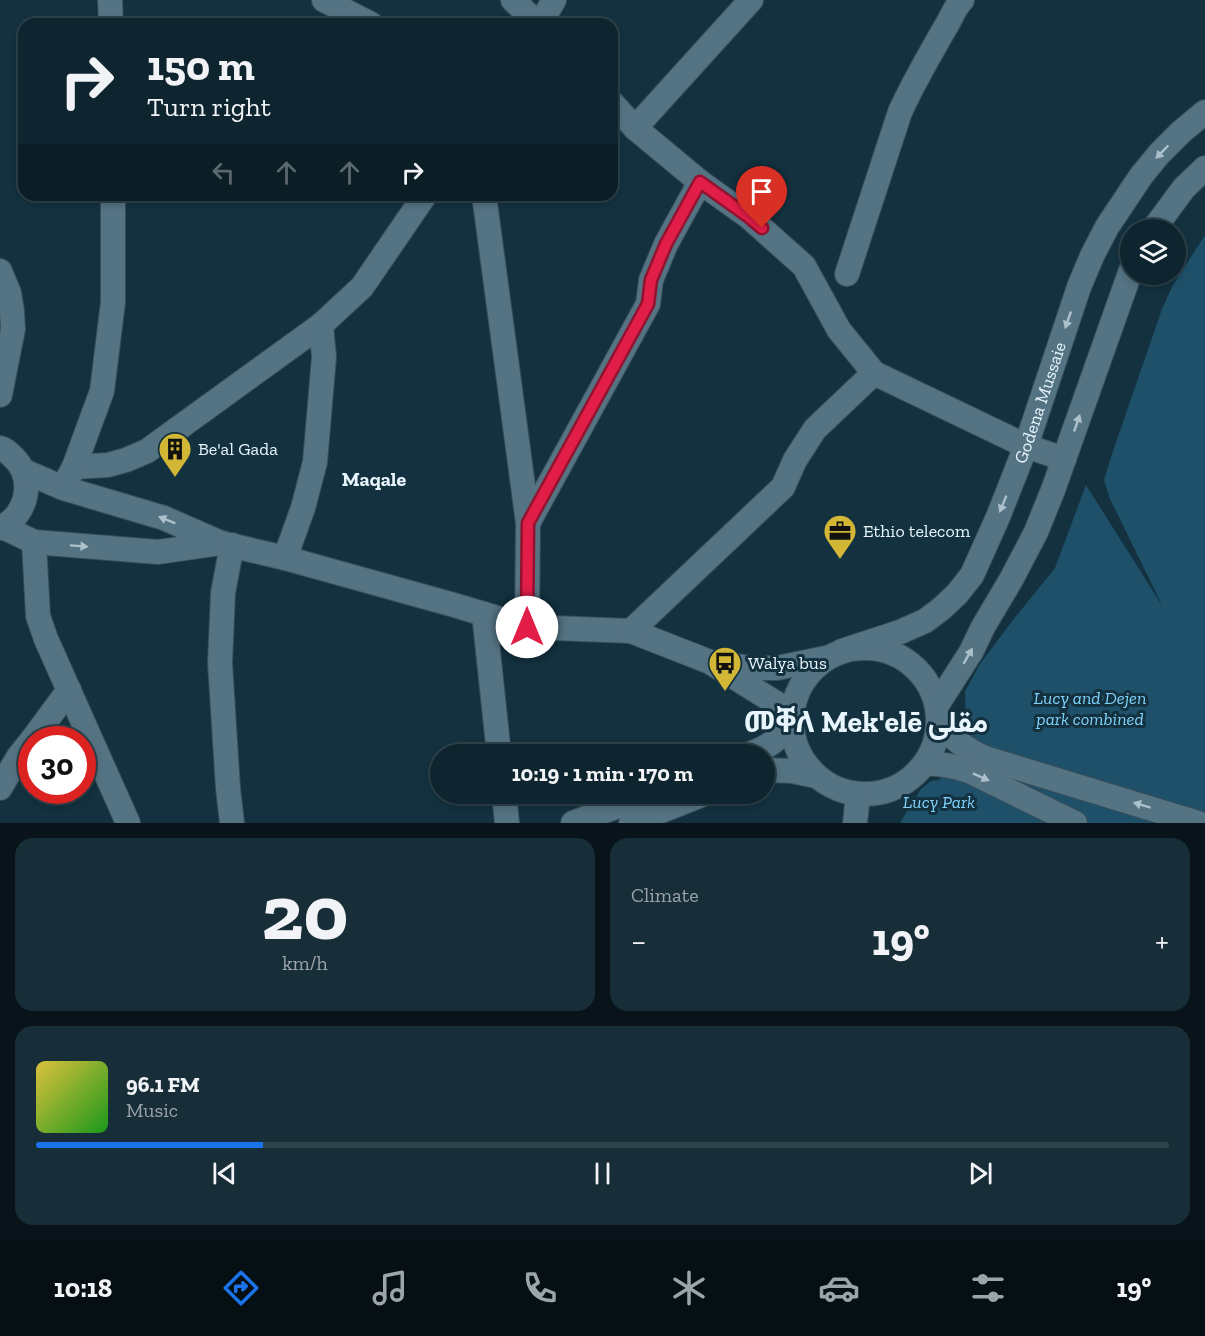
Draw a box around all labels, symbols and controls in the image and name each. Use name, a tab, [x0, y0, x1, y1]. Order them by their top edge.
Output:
text: 150 m	[147, 40, 255, 91]
icon: right	[48, 42, 126, 120]
text: Turn right	[147, 91, 271, 123]
one-way arrow	[1155, 144, 1169, 159]
icon: left	[207, 156, 240, 189]
icon: ahead	[270, 156, 303, 189]
icon: ahead	[333, 156, 366, 189]
icon: right	[396, 156, 429, 189]
pin	[736, 166, 787, 228]
icon: arrive	[745, 175, 778, 208]
map controls	[1120, 219, 1186, 285]
button: layers	[1120, 219, 1186, 285]
one-way arrow	[1063, 311, 1072, 329]
street label: Godena Mussaie	[1009, 339, 1071, 467]
one-way arrow	[1072, 414, 1082, 432]
building icon: Be'al Gada	[157, 431, 193, 478]
place label: Be'al Gada	[198, 438, 278, 460]
district label: Maqale	[342, 467, 407, 491]
one-way arrow	[998, 495, 1007, 513]
office icon: Ethio telecom	[822, 513, 858, 560]
one-way arrow	[158, 515, 176, 524]
place label: Ethio telecom	[863, 520, 971, 542]
one-way arrow	[69, 541, 88, 551]
position arrow	[495, 595, 559, 659]
bus stop icon: Walya bus	[707, 645, 743, 692]
one-way arrow	[963, 647, 973, 664]
place label: Walya bus	[748, 652, 827, 674]
park label: Lucy and Dejen park combined	[1034, 687, 1146, 730]
district label: መቐለ Mek'elē مقلى	[744, 704, 988, 740]
speed limit sign: 30	[18, 726, 96, 804]
text: 10:19 · 1 min · 170 m	[512, 760, 693, 787]
one-way arrow	[972, 772, 990, 782]
park label: Lucy Park	[903, 791, 975, 813]
one-way arrow	[1133, 800, 1151, 809]
text: 20	[262, 865, 348, 959]
text: Climate	[631, 883, 699, 907]
text: 19°	[872, 913, 930, 967]
text: −	[631, 921, 646, 960]
text: +	[1155, 921, 1169, 960]
text: km/h	[282, 951, 328, 975]
text: 96.1 FM	[126, 1071, 200, 1098]
text: Music	[126, 1098, 178, 1122]
icon: previous	[208, 1157, 241, 1190]
icon: pause	[586, 1157, 619, 1190]
icon: next	[964, 1157, 997, 1190]
icon: directions	[220, 1267, 262, 1309]
icon: music	[369, 1267, 411, 1309]
icon: phone	[519, 1267, 561, 1309]
icon: climate	[668, 1267, 710, 1309]
icon: car	[818, 1267, 860, 1309]
icon: filters	[967, 1267, 1009, 1309]
text: 10:18	[54, 1272, 112, 1304]
text: 19°	[1116, 1272, 1151, 1304]

